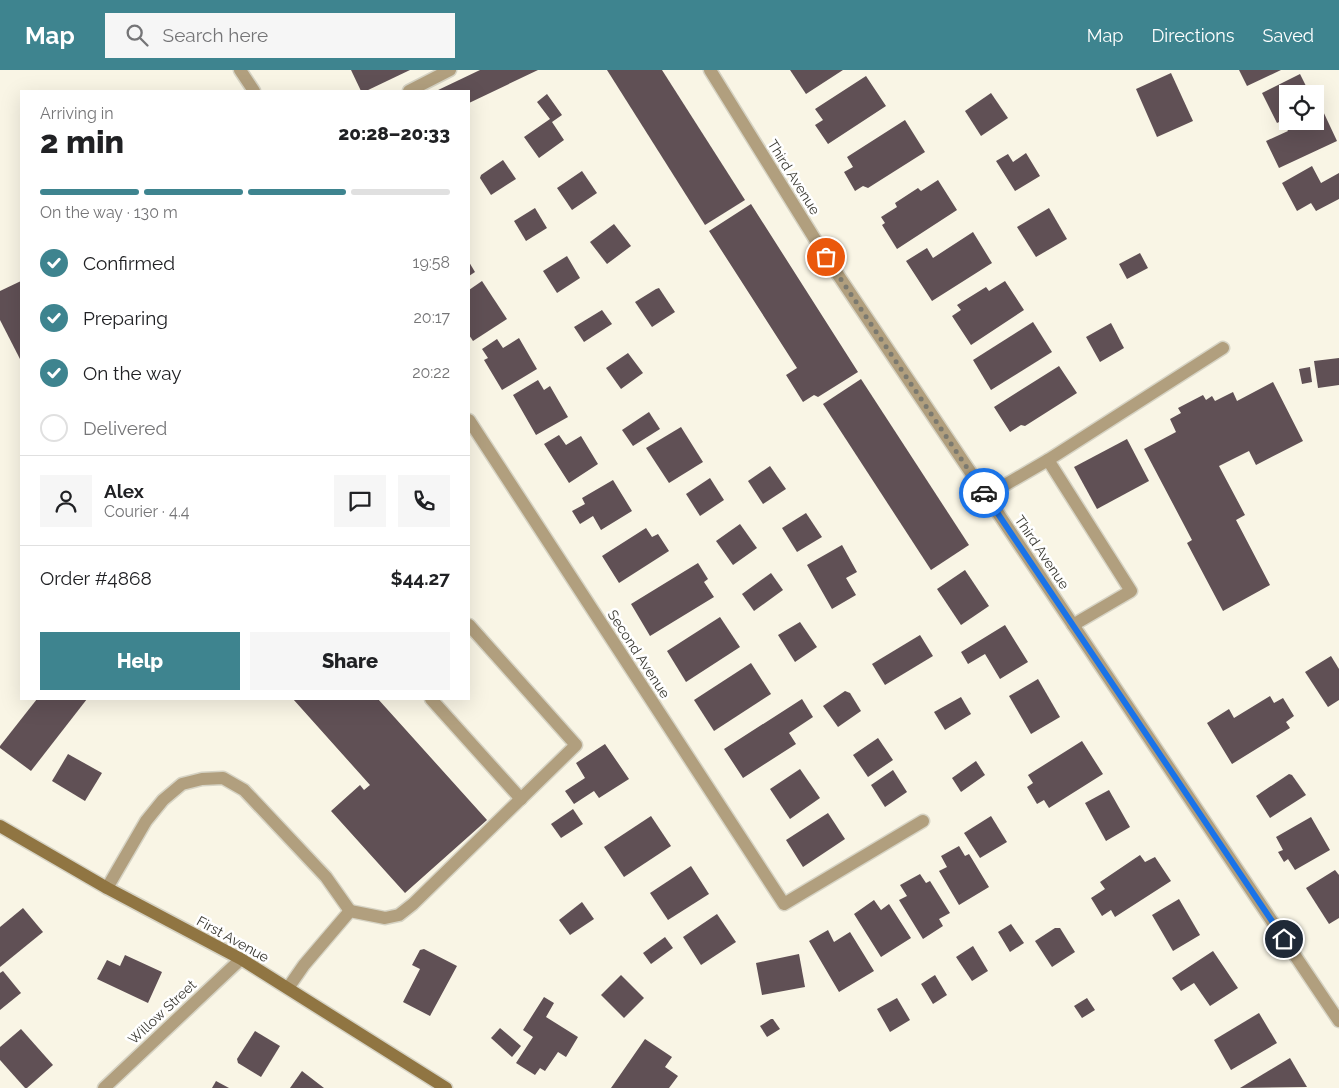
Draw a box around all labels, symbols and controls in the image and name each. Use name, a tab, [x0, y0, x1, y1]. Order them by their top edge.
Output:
search box	[105, 13, 455, 58]
text: Map	[25, 21, 75, 50]
icon: search	[123, 21, 151, 49]
text: Search here	[163, 24, 268, 46]
text: Map	[1087, 25, 1123, 46]
text: Directions	[1151, 25, 1235, 46]
text: Saved	[1263, 25, 1314, 46]
map controls	[1279, 85, 1324, 130]
button: locate	[1279, 85, 1324, 130]
text: Arriving in	[40, 104, 114, 123]
text: 20:28–20:33	[338, 122, 450, 144]
text: 2 min	[40, 123, 124, 160]
street label: Third Avenue	[765, 137, 823, 217]
text: On the way · 130 m	[40, 203, 178, 222]
pin	[805, 236, 847, 278]
icon: bag	[812, 243, 840, 271]
icon: check	[40, 249, 68, 277]
text: Confirmed	[83, 252, 175, 274]
text: 19:58	[413, 253, 450, 272]
icon: check	[40, 304, 68, 332]
text: Preparing	[83, 307, 168, 329]
text: 20:17	[414, 308, 450, 327]
icon: check	[40, 359, 68, 387]
text: On the way	[83, 362, 182, 384]
text: 20:22	[412, 363, 450, 382]
text: Delivered	[83, 417, 167, 439]
courier	[959, 468, 1009, 518]
button: person	[40, 475, 92, 527]
button: chat	[334, 475, 386, 527]
button: phone	[398, 475, 450, 527]
icon: car	[970, 479, 998, 507]
text: Alex	[104, 480, 144, 502]
text: Courier · 4.4	[104, 502, 189, 521]
street label: Third Avenue	[1011, 512, 1073, 592]
text: Order #4868	[40, 567, 152, 589]
text: $44.27	[391, 567, 450, 589]
street label: Second Avenue	[605, 607, 673, 701]
button: Help	[40, 632, 240, 690]
button: Share	[250, 632, 450, 690]
street label: First Avenue	[194, 913, 272, 965]
pin	[1263, 918, 1305, 960]
icon: home	[1270, 925, 1298, 953]
street label: Willow Street	[125, 976, 199, 1047]

